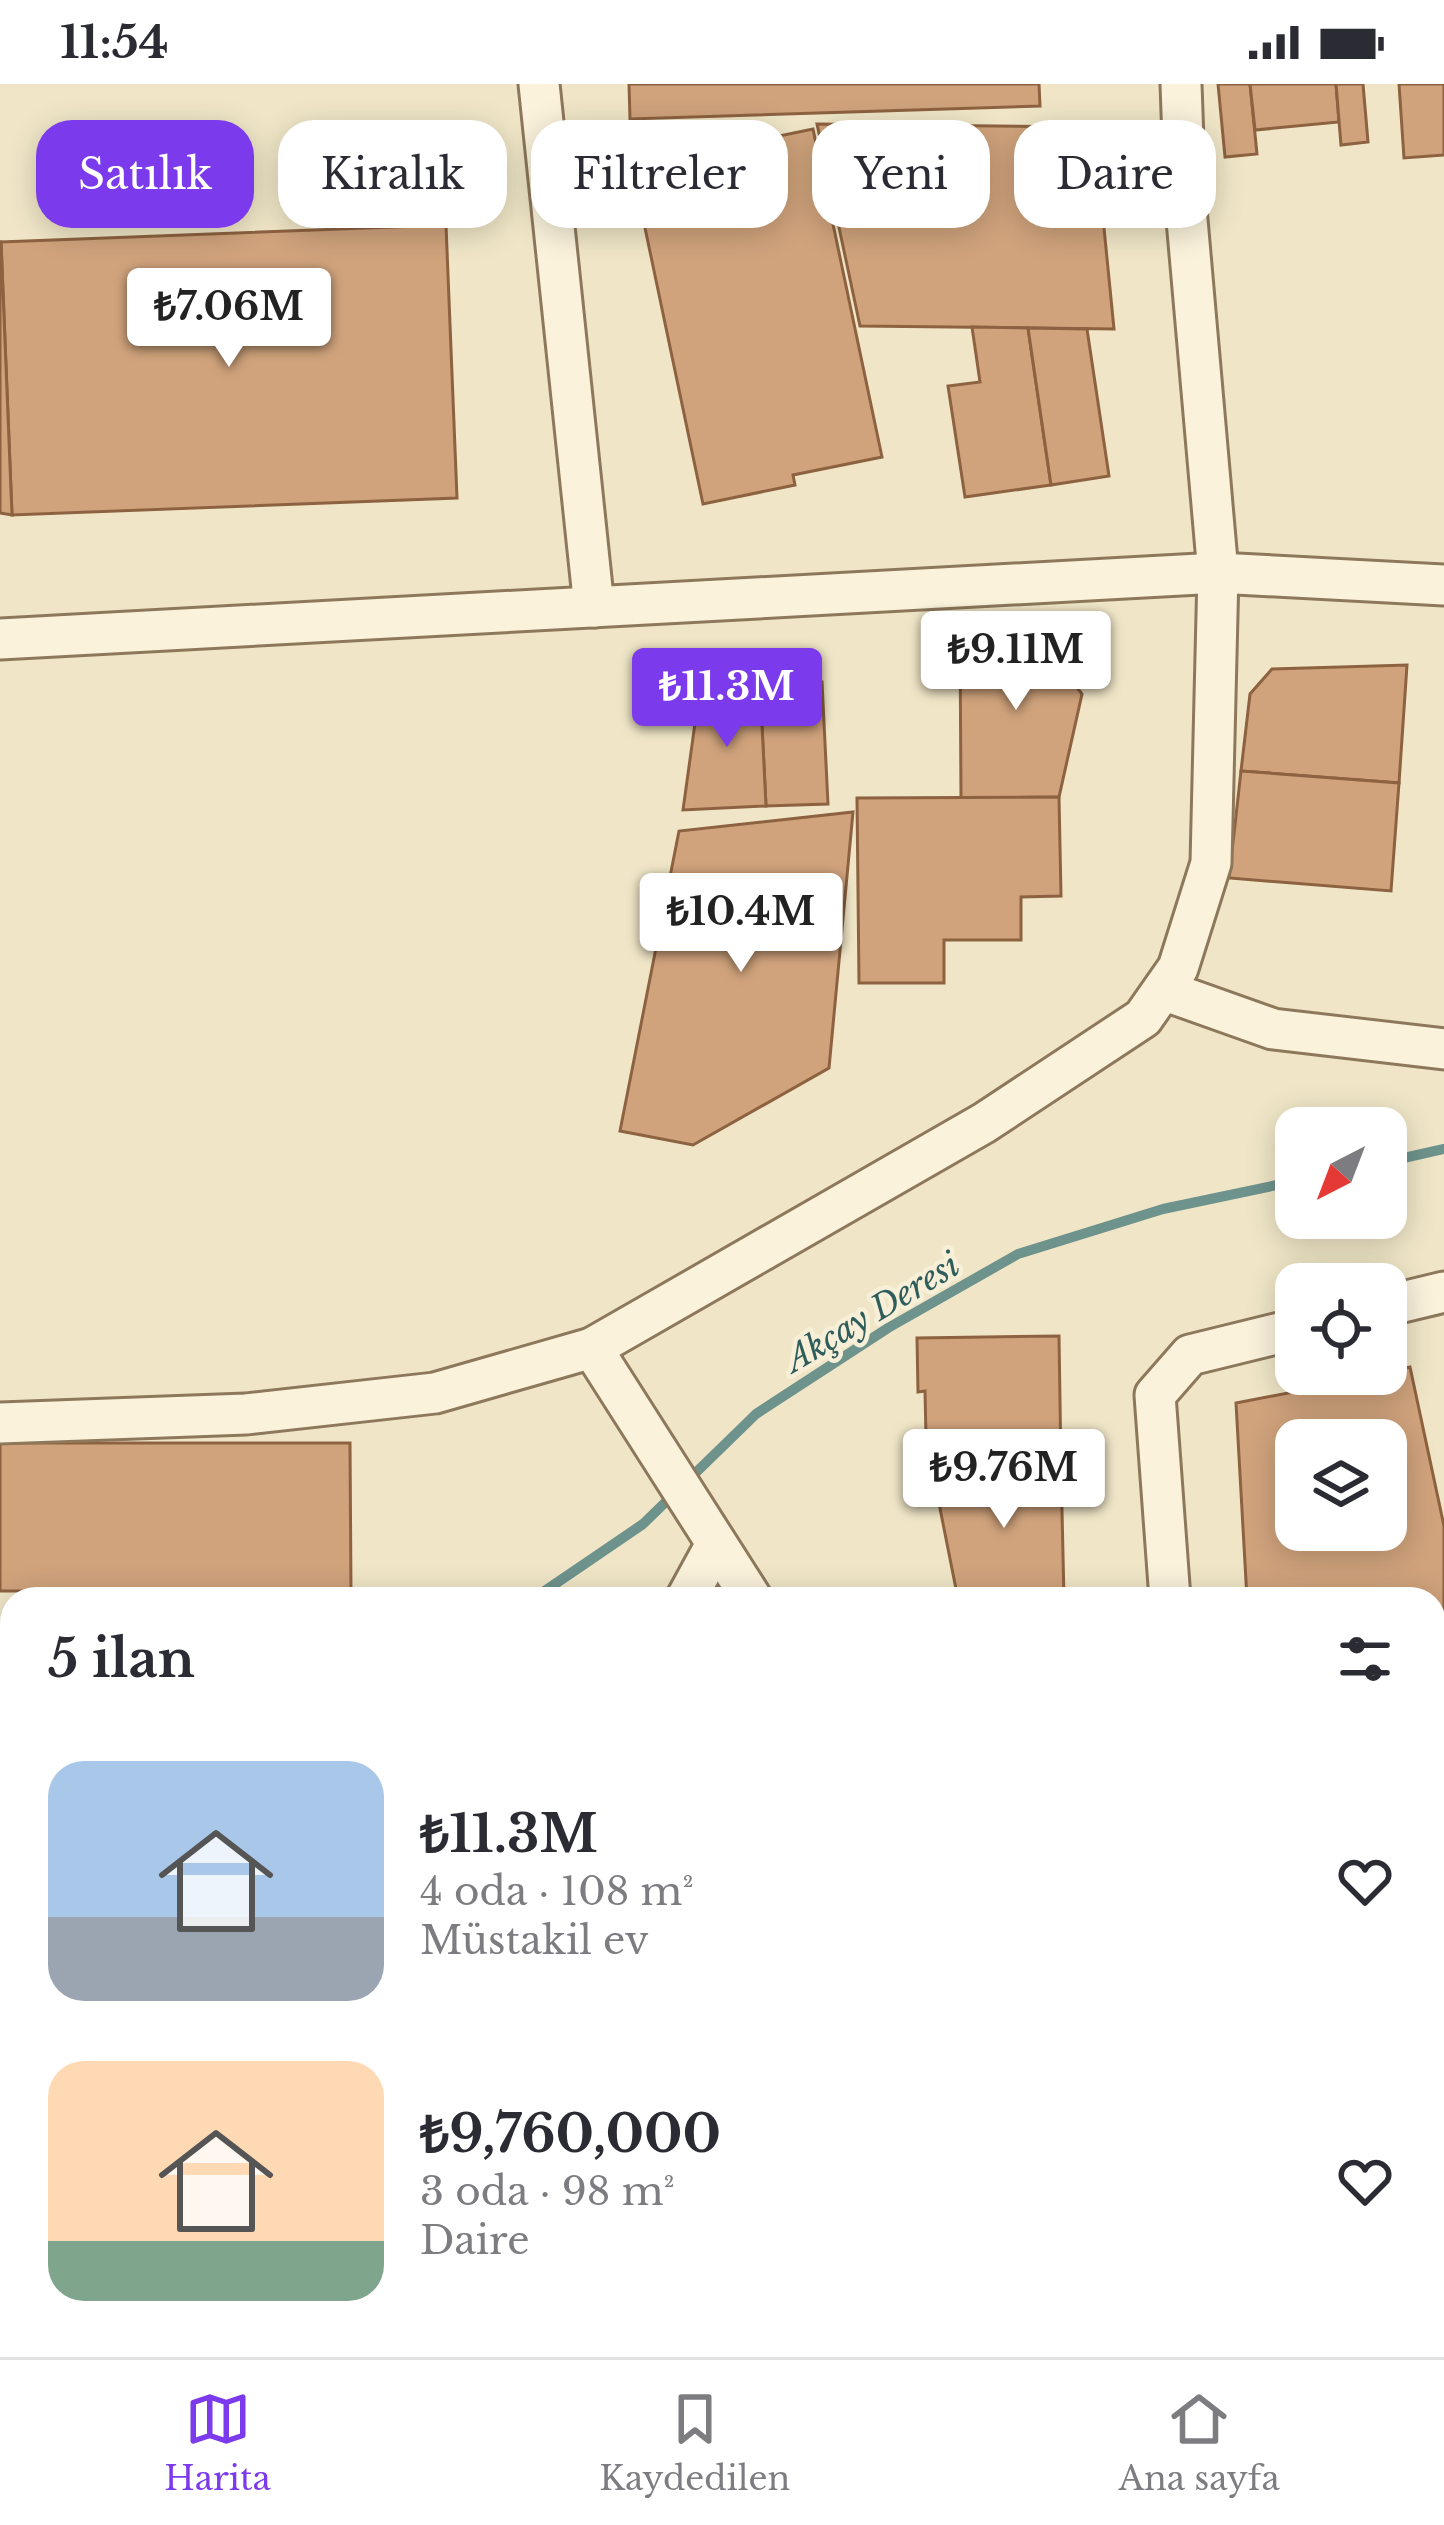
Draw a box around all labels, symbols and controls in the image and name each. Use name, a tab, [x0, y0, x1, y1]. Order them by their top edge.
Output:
text: 11:54	[60, 14, 169, 70]
chip: Satılık	[36, 120, 254, 228]
chip: Kiralık	[278, 120, 507, 228]
chip: Filtreler	[531, 120, 788, 228]
chip: Yeni	[812, 120, 990, 228]
chip: Daire	[1014, 120, 1216, 228]
pin: ₺7.06M	[131, 268, 327, 370]
text: ₺7.06M	[154, 282, 304, 331]
pin: ₺9.11M	[918, 611, 1114, 713]
text: ₺9.11M	[948, 625, 1084, 674]
pin: ₺11.3M	[629, 648, 825, 750]
text: ₺11.3M	[659, 662, 795, 711]
pin: ₺10.4M	[643, 873, 839, 975]
text: ₺10.4M	[667, 887, 815, 936]
north arrow	[1275, 1107, 1407, 1239]
map controls	[1275, 1107, 1407, 1551]
water label: Akçay Deresi	[774, 1244, 967, 1383]
button: locate	[1275, 1263, 1407, 1395]
button: layers	[1275, 1419, 1407, 1551]
pin: ₺9.76M	[906, 1429, 1102, 1531]
text: ₺9.76M	[930, 1443, 1078, 1492]
icon: filters	[1332, 1626, 1398, 1692]
text: 5 ilan	[48, 1628, 195, 1691]
text: ₺11.3M	[420, 1803, 598, 1866]
icon: home	[144, 1809, 288, 1953]
icon: heart	[1332, 1848, 1398, 1914]
text: 4 oda · 108 m²	[420, 1867, 694, 1916]
text: Müstakil ev	[420, 1916, 649, 1965]
text: ₺9,760,000	[420, 2103, 721, 2166]
icon: home	[144, 2109, 288, 2253]
icon: heart	[1332, 2148, 1398, 2214]
text: 3 oda · 98 m²	[420, 2167, 675, 2216]
text: Daire	[420, 2216, 530, 2265]
tab: Harita	[164, 2386, 271, 2499]
tab: Kaydedilen	[599, 2386, 790, 2499]
tab: Ana sayfa	[1119, 2386, 1280, 2499]

